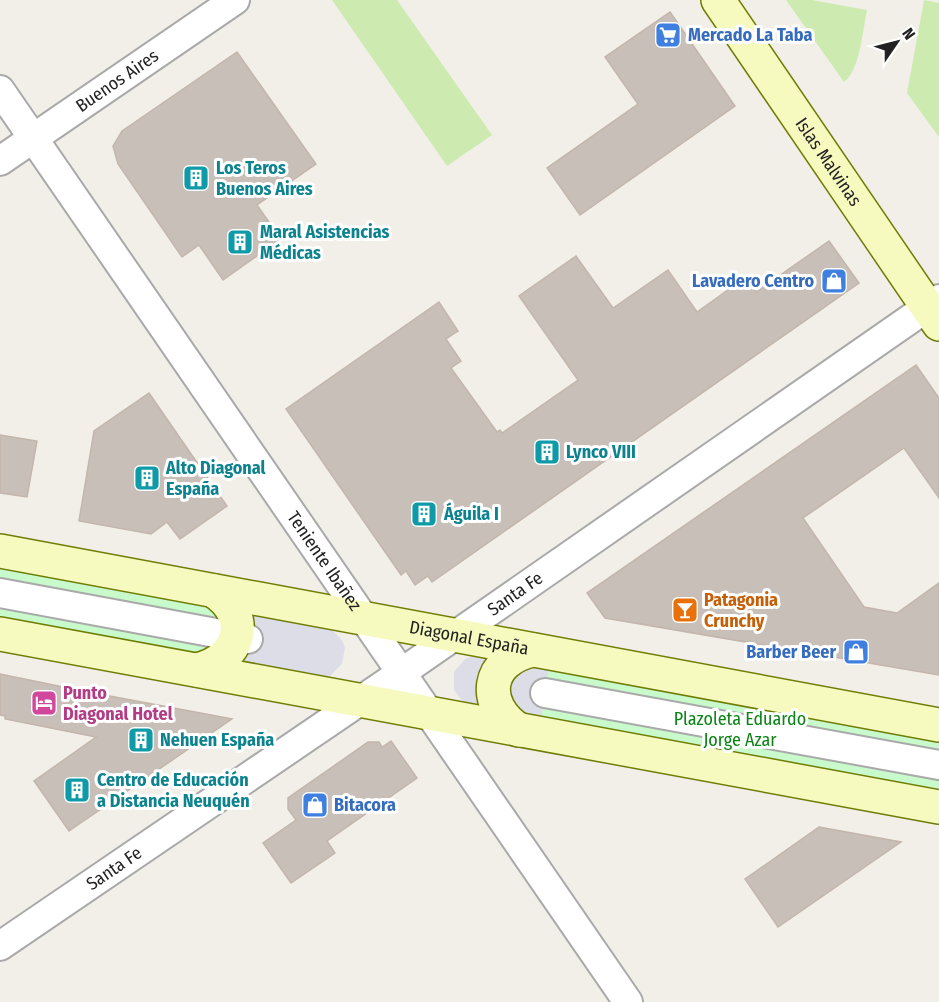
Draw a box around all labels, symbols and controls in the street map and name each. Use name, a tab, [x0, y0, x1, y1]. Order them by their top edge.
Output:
north arrow	[867, 12, 927, 72]
supermarket icon: Mercado La Taba	[653, 20, 683, 50]
place label: Mercado La Taba	[688, 24, 812, 46]
text: N	[898, 24, 919, 43]
street label: Buenos Aires	[72, 45, 163, 117]
street label: Islas Malvinas	[791, 114, 866, 211]
place label: Los Teros Buenos Aires	[216, 157, 313, 200]
building icon: Los Teros Buenos Aires	[181, 163, 211, 193]
place label: Maral Asistencias Médicas	[260, 221, 390, 264]
building icon: Maral Asistencias Médicas	[225, 227, 255, 257]
shop icon: Lavadero Centro	[819, 266, 849, 296]
place label: Lavadero Centro	[692, 270, 814, 292]
building icon: Lynco VIII	[532, 437, 562, 467]
place label: Lynco VIII	[566, 441, 636, 463]
place label: Alto Diagonal España	[165, 457, 266, 500]
building icon: Alto Diagonal España	[132, 463, 162, 493]
building icon: Águila I	[409, 499, 439, 529]
place label: Águila I	[443, 502, 499, 525]
street label: Teniente Ibañez	[282, 507, 366, 615]
street label: Santa Fe	[483, 567, 547, 621]
place label: Patagonia Crunchy	[704, 589, 778, 632]
bar icon: Patagonia Crunchy	[670, 595, 700, 625]
street label: Diagonal España	[407, 616, 531, 660]
shop icon: Barber Beer	[841, 637, 871, 667]
place label: Barber Beer	[746, 641, 836, 663]
place label: Punto Diagonal Hotel	[63, 682, 173, 725]
hotel icon: Punto Diagonal Hotel	[29, 688, 59, 718]
park label: Plazoleta Eduardo Jorge Azar	[674, 708, 806, 751]
building icon: Nehuen España	[126, 725, 156, 755]
place label: Nehuen España	[160, 729, 274, 751]
place label: Centro de Educación a Distancia Neuquén	[97, 769, 250, 812]
building icon: Centro de Educación a Distancia Neuquén	[62, 775, 92, 805]
shop icon: Bitacora	[300, 790, 330, 820]
place label: Bitacora	[334, 794, 396, 816]
street label: Santa Fe	[82, 842, 146, 895]

